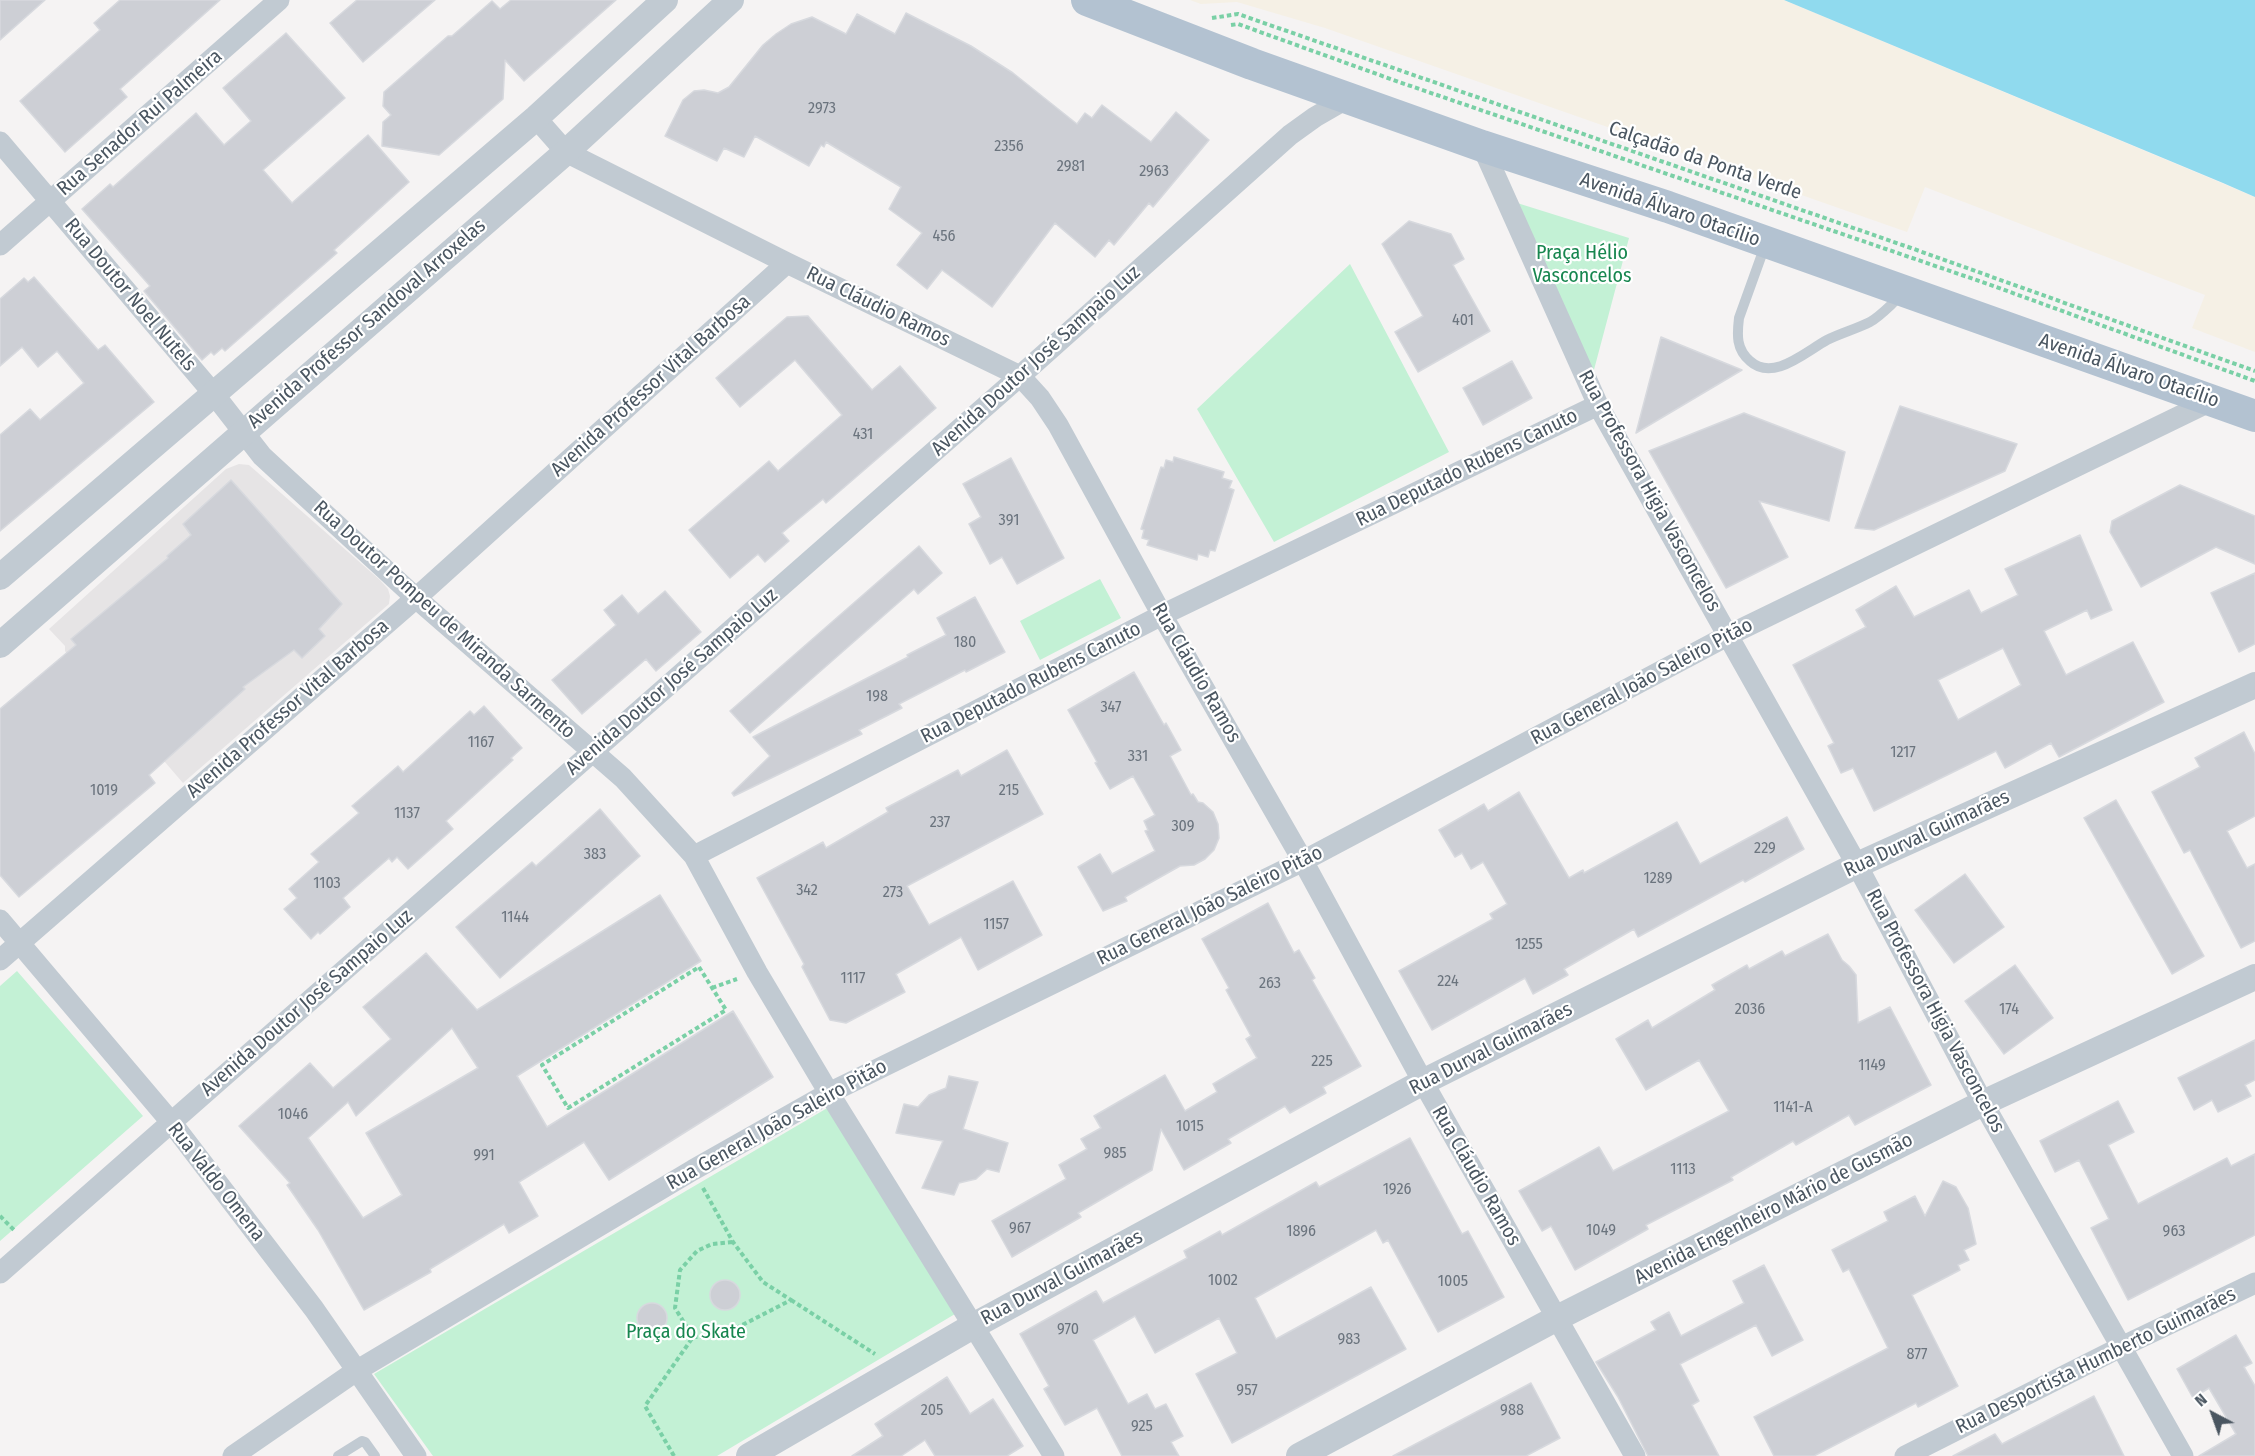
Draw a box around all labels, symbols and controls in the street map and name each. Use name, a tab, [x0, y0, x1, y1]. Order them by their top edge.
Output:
street label: Rua Senador Rui Palmeira	[53, 45, 227, 201]
house number: 2973	[808, 99, 836, 119]
street label: Calçadão da Ponta Verde	[1605, 117, 1805, 205]
house number: 2356	[994, 137, 1024, 157]
house number: 2981	[1057, 157, 1085, 177]
house number: 2963	[1139, 162, 1169, 182]
street label: Avenida Álvaro Otacílio	[1577, 168, 1763, 252]
street label: Rua Doutor Noel Nutels	[59, 214, 201, 376]
street label: Avenida Professor Sandoval Arroxelas	[243, 214, 491, 434]
house number: 456	[933, 227, 955, 247]
park label: Praça Hélio Vasconcelos	[1532, 241, 1632, 288]
street label: Avenida Doutor José Sampaio Luz	[927, 261, 1145, 461]
street label: Rua Cláudio Ramos	[802, 262, 954, 352]
street label: Avenida Professor Vital Barbosa	[546, 290, 756, 482]
house number: 401	[1452, 311, 1474, 331]
street label: Avenida Álvaro Otacílio	[2036, 329, 2222, 413]
street label: Rua Professora Higia Vasconcelos	[1573, 366, 1725, 616]
street label: Rua Deputado Rubens Canuto	[1352, 404, 1582, 532]
house number: 431	[853, 425, 873, 445]
street label: Rua Doutor Pompeu de Miranda Sarmento	[308, 496, 580, 744]
house number: 391	[999, 511, 1019, 531]
street label: Avenida Doutor José Sampaio Luz	[561, 583, 783, 781]
street label: Rua Cláudio Ramos	[1146, 599, 1246, 747]
street label: Rua General João Saleiro Pitão	[1527, 613, 1757, 751]
street label: Avenida Professor Vital Barbosa	[182, 615, 394, 803]
street label: Rua Deputado Rubens Canuto	[917, 617, 1145, 749]
house number: 180	[954, 633, 976, 653]
house number: 198	[866, 687, 888, 707]
house number: 347	[1100, 698, 1122, 718]
house number: 1167	[468, 733, 494, 753]
house number: 1217	[1890, 743, 1916, 763]
house number: 331	[1128, 747, 1148, 767]
house number: 1019	[90, 781, 118, 801]
house number: 215	[999, 781, 1019, 801]
street label: Rua Durval Guimarães	[1840, 785, 2014, 883]
house number: 1137	[394, 804, 420, 824]
house number: 237	[930, 813, 950, 833]
house number: 309	[1171, 817, 1195, 837]
house number: 229	[1754, 839, 1776, 859]
street label: Rua General João Saleiro Pitão	[1093, 841, 1327, 971]
house number: 383	[584, 845, 606, 865]
house number: 1289	[1644, 869, 1672, 889]
house number: 1103	[313, 874, 341, 894]
house number: 342	[796, 881, 818, 901]
house number: 273	[883, 883, 903, 903]
street label: Rua Professora Higia Vasconcelos	[1861, 885, 2009, 1137]
street label: Avenida Doutor José Sampaio Luz	[196, 904, 418, 1102]
house number: 1144	[501, 908, 529, 928]
house number: 1157	[983, 915, 1009, 935]
house number: 1255	[1515, 935, 1543, 955]
house number: 1117	[841, 969, 865, 989]
house number: 224	[1437, 972, 1459, 992]
house number: 263	[1259, 974, 1281, 994]
street label: Rua Durval Guimarães	[1405, 997, 1577, 1101]
house number: 2036	[1735, 1000, 1765, 1020]
house number: 174	[1999, 1000, 2019, 1020]
house number: 225	[1311, 1052, 1333, 1072]
street label: Rua General João Saleiro Pitão	[663, 1054, 891, 1196]
house number: 1149	[1858, 1056, 1886, 1076]
house number: 1141-A	[1773, 1098, 1813, 1118]
street label: Rua Cláudio Ramos	[1426, 1102, 1526, 1250]
house number: 1046	[278, 1105, 308, 1125]
house number: 1015	[1176, 1117, 1204, 1137]
street label: Rua Valdo Omena	[162, 1118, 270, 1246]
street label: Avenida Engenheiro Mário de Gusmão	[1631, 1128, 1917, 1290]
house number: 985	[1103, 1144, 1127, 1164]
house number: 991	[473, 1146, 495, 1166]
house number: 1113	[1670, 1160, 1696, 1180]
house number: 1926	[1383, 1180, 1411, 1200]
house number: 967	[1009, 1219, 1031, 1239]
house number: 1049	[1586, 1221, 1616, 1241]
house number: 1896	[1286, 1222, 1316, 1242]
house number: 963	[2163, 1222, 2185, 1242]
street label: Rua Durval Guimarães	[977, 1225, 1147, 1331]
house number: 1002	[1208, 1271, 1238, 1291]
house number: 1005	[1438, 1272, 1468, 1292]
street label: Rua Desportista Humberto Guimarães	[1952, 1283, 2240, 1439]
park label: Praça do Skate	[626, 1320, 746, 1344]
house number: 970	[1057, 1320, 1079, 1340]
house number: 983	[1338, 1330, 1360, 1350]
house number: 877	[1907, 1345, 1927, 1365]
house number: 957	[1236, 1381, 1258, 1401]
north arrow	[2183, 1384, 2243, 1444]
text: N	[2191, 1390, 2211, 1410]
house number: 205	[921, 1401, 943, 1421]
house number: 988	[1500, 1401, 1524, 1421]
house number: 925	[1131, 1417, 1153, 1437]

